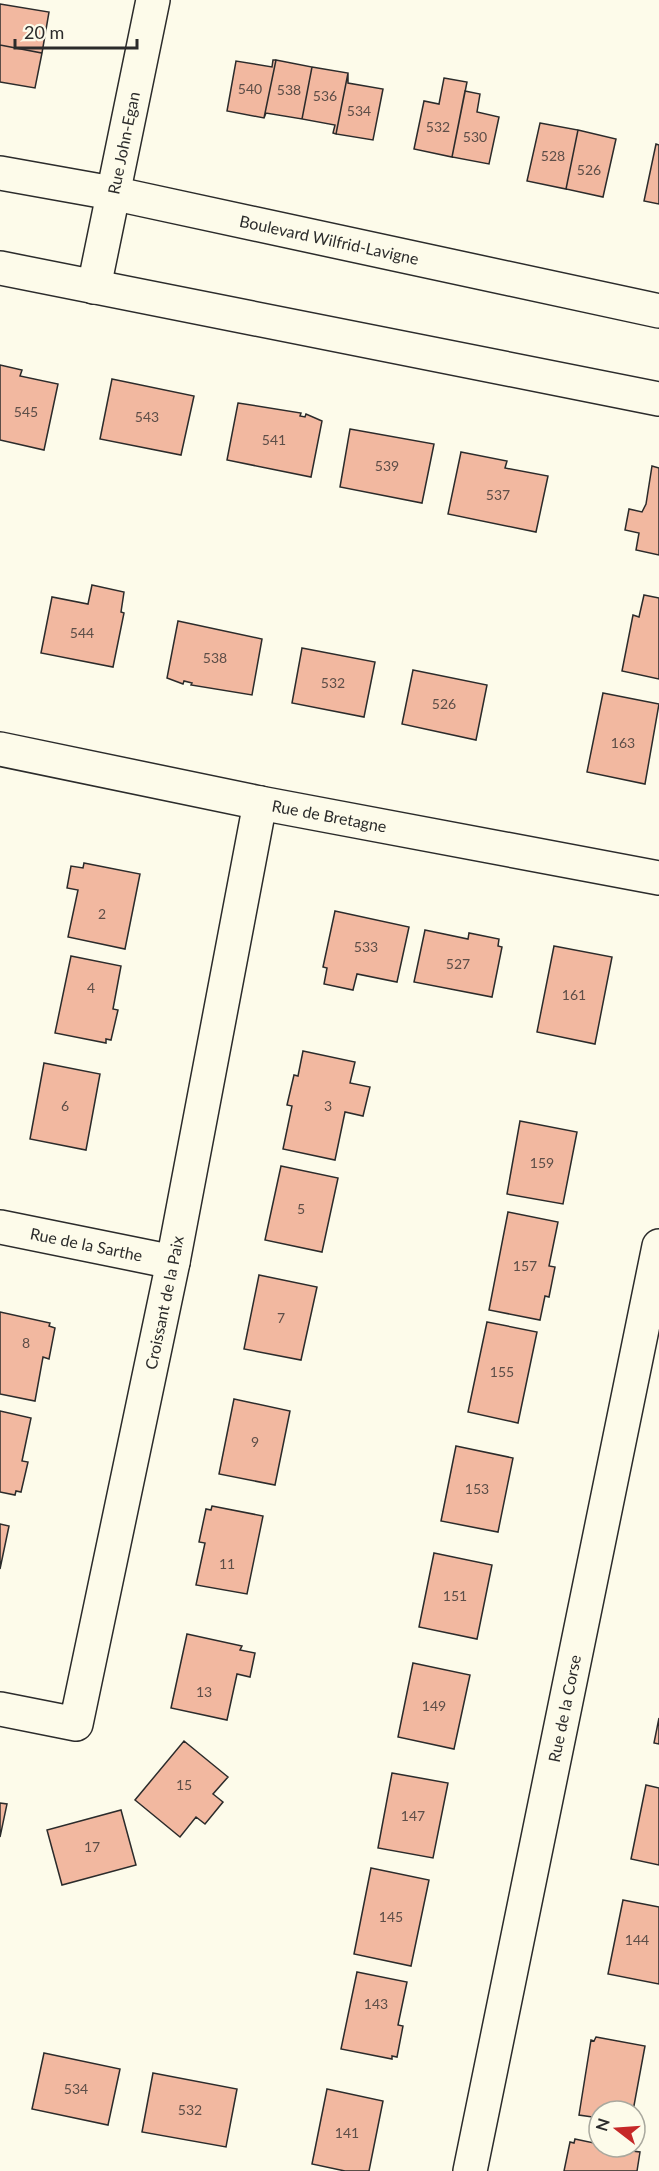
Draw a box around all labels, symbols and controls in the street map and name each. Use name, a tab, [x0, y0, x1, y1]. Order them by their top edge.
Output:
scale bar	[15, 12, 136, 50]
text: 20 m	[24, 21, 64, 43]
house number: 540	[238, 80, 262, 97]
house number: 538	[277, 81, 301, 98]
house number: 536	[313, 87, 337, 104]
street label: Rue John-Egan	[103, 90, 143, 196]
house number: 534	[347, 102, 371, 119]
house number: 532	[426, 118, 450, 135]
house number: 530	[463, 128, 487, 145]
house number: 528	[541, 147, 565, 164]
house number: 526	[577, 161, 601, 178]
street label: Boulevard Wilfrid-Lavigne	[238, 211, 421, 268]
house number: 545	[14, 403, 38, 420]
house number: 543	[135, 408, 159, 425]
house number: 541	[262, 431, 286, 448]
house number: 539	[375, 457, 399, 474]
house number: 537	[486, 486, 510, 503]
house number: 544	[70, 624, 94, 641]
house number: 538	[203, 649, 227, 666]
house number: 532	[321, 674, 345, 691]
house number: 526	[432, 695, 456, 712]
house number: 163	[611, 734, 635, 751]
street label: Rue de Bretagne	[270, 795, 388, 836]
house number: 2	[98, 905, 106, 922]
house number: 533	[354, 938, 378, 955]
house number: 527	[446, 955, 470, 972]
house number: 4	[87, 979, 95, 996]
house number: 161	[562, 986, 586, 1003]
house number: 6	[61, 1097, 69, 1114]
house number: 3	[324, 1097, 332, 1114]
house number: 159	[530, 1154, 554, 1171]
house number: 5	[297, 1200, 305, 1217]
street label: Rue de la Sarthe	[29, 1223, 144, 1265]
street label: Croissant de la Paix	[141, 1234, 187, 1371]
house number: 157	[513, 1257, 537, 1274]
house number: 7	[277, 1309, 285, 1326]
house number: 8	[22, 1334, 30, 1351]
house number: 155	[490, 1363, 514, 1380]
house number: 9	[251, 1433, 259, 1450]
house number: 153	[465, 1480, 489, 1497]
house number: 11	[219, 1555, 235, 1572]
house number: 151	[443, 1587, 467, 1604]
street label: Rue de la Corse	[544, 1653, 584, 1764]
house number: 13	[196, 1683, 212, 1700]
house number: 149	[422, 1697, 446, 1714]
house number: 15	[176, 1776, 192, 1793]
house number: 147	[401, 1807, 425, 1824]
house number: 17	[84, 1838, 100, 1855]
house number: 145	[379, 1908, 403, 1925]
house number: 144	[625, 1931, 649, 1948]
house number: 143	[364, 1995, 388, 2012]
house number: 534	[64, 2080, 88, 2097]
north arrow	[587, 2099, 647, 2159]
house number: 532	[178, 2101, 202, 2118]
text: N	[591, 2116, 613, 2133]
house number: 141	[335, 2124, 359, 2141]

